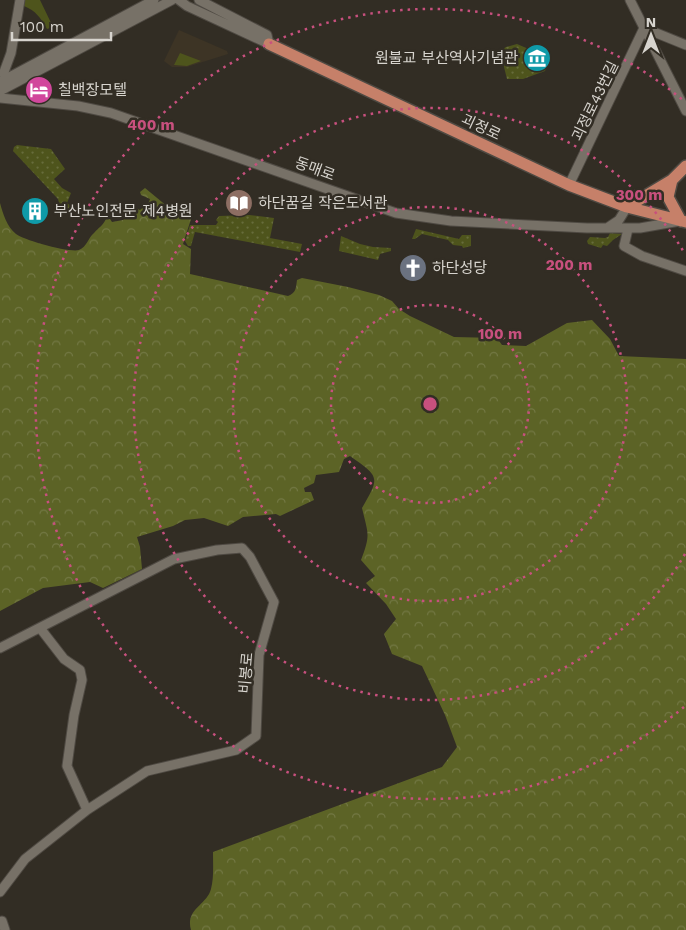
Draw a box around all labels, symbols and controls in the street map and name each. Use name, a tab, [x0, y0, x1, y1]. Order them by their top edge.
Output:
scale bar	[12, 10, 111, 42]
north arrow	[626, 10, 676, 60]
text: N	[646, 14, 656, 30]
text: 100 m	[20, 18, 64, 36]
museum icon: 원불교 부산역사기념관	[522, 43, 552, 73]
place label: 원불교 부산역사기념관	[375, 49, 518, 67]
street label: 괴정로43번길	[568, 58, 622, 144]
hotel icon: 칠백장모텔	[24, 75, 54, 105]
place label: 칠백장모텔	[58, 81, 127, 99]
street label: 괴정로	[458, 110, 504, 144]
text: 400 m	[127, 116, 175, 134]
street label: 동매로	[292, 153, 338, 185]
text: 300 m	[616, 186, 662, 204]
library icon: 하단꿈길 작은도서관	[224, 188, 254, 218]
place label: 하단꿈길 작은도서관	[258, 194, 388, 212]
building icon: 부산노인전문 제4병원	[20, 196, 50, 226]
place label: 부산노인전문 제4병원	[54, 202, 192, 220]
church icon: 하단성당	[398, 253, 428, 283]
text: 200 m	[546, 256, 592, 274]
place label: 하단성당	[432, 259, 487, 277]
text: 100 m	[478, 325, 522, 343]
centre of rings	[421, 395, 439, 413]
street label: 비봉로	[235, 652, 257, 694]

